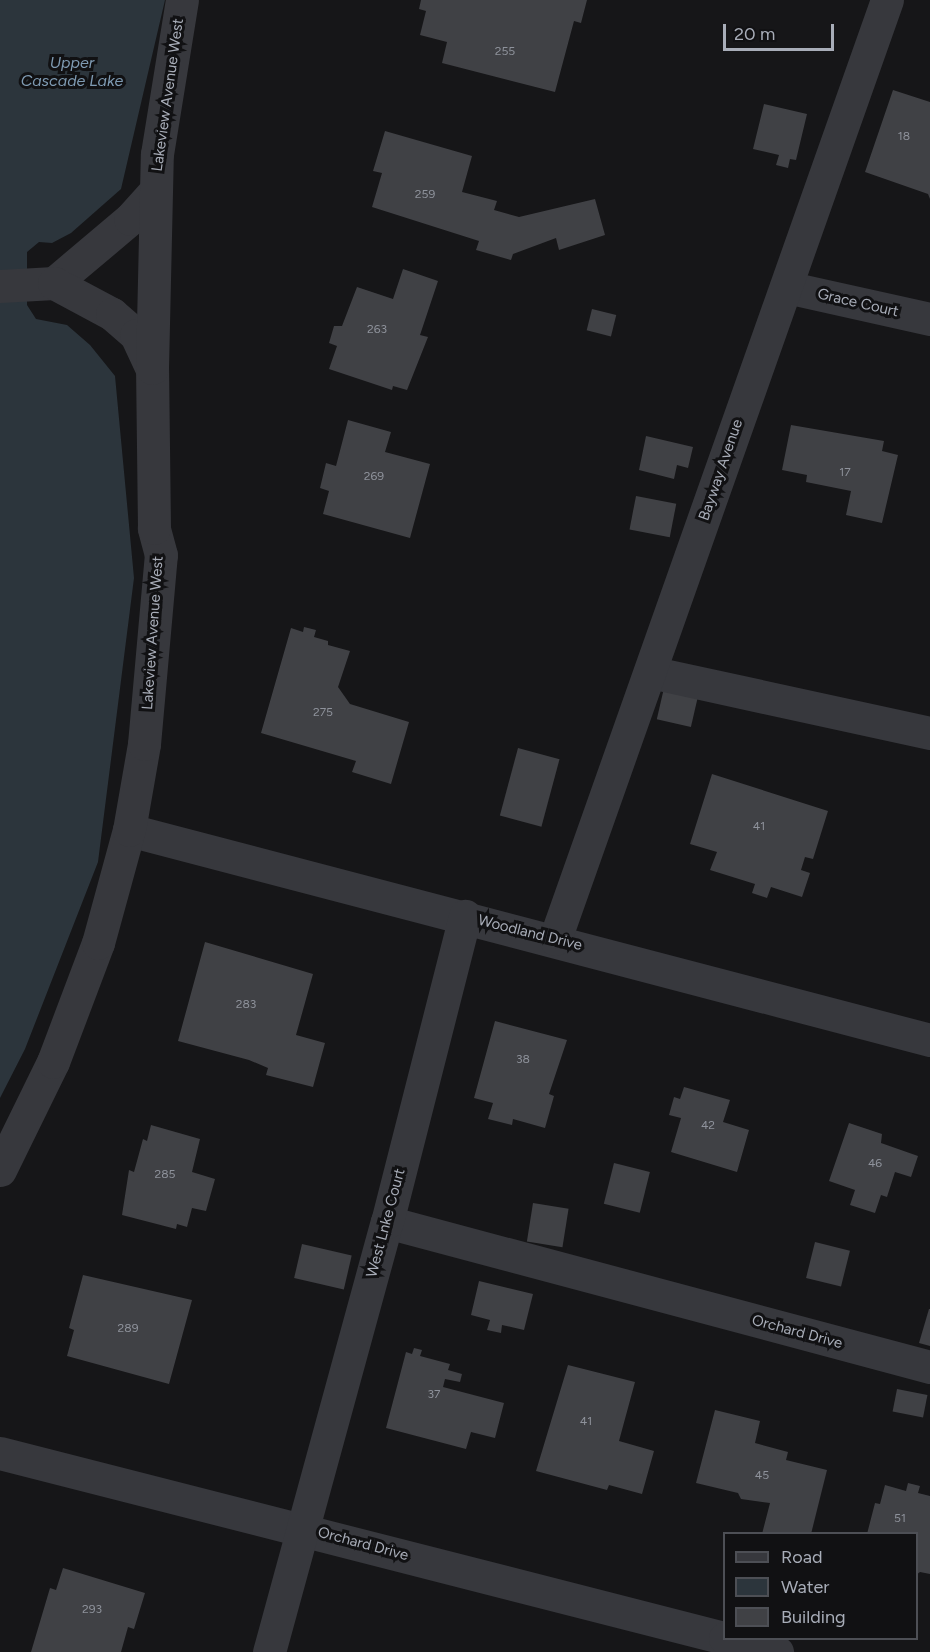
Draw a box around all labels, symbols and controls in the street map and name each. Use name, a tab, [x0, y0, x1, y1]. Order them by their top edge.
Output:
scale bar	[726, 12, 837, 50]
street label: Lakeview Avenue West	[148, 17, 188, 173]
text: 20 m	[734, 23, 775, 45]
house number: 255	[495, 45, 515, 59]
water label: Upper Cascade Lake	[21, 53, 123, 91]
house number: 18	[898, 130, 910, 144]
house number: 259	[415, 188, 435, 202]
street label: Grace Court	[816, 285, 900, 321]
house number: 263	[367, 323, 387, 337]
street label: Bayway Avenue	[695, 417, 747, 523]
house number: 17	[839, 466, 851, 480]
house number: 269	[364, 470, 384, 484]
street label: Lakeview Avenue West	[139, 555, 167, 711]
house number: 275	[313, 706, 333, 720]
house number: 41	[753, 820, 765, 834]
street label: Woodland Drive	[476, 911, 584, 955]
house number: 283	[236, 998, 256, 1012]
house number: 38	[516, 1053, 530, 1067]
house number: 42	[701, 1119, 715, 1133]
house number: 46	[868, 1157, 882, 1171]
street label: West Lnke Court	[363, 1167, 409, 1279]
house number: 285	[155, 1168, 175, 1182]
street label: Orchard Drive	[750, 1311, 844, 1353]
house number: 289	[118, 1322, 138, 1336]
house number: 37	[428, 1388, 440, 1402]
house number: 41	[580, 1415, 592, 1429]
house number: 45	[755, 1469, 769, 1483]
house number: 51	[894, 1512, 906, 1526]
street label: Orchard Drive	[316, 1523, 410, 1565]
legend	[723, 1532, 918, 1640]
text: Road	[781, 1546, 822, 1568]
text: Water	[781, 1576, 829, 1598]
house number: 293	[82, 1603, 102, 1617]
text: Building	[781, 1606, 846, 1628]

